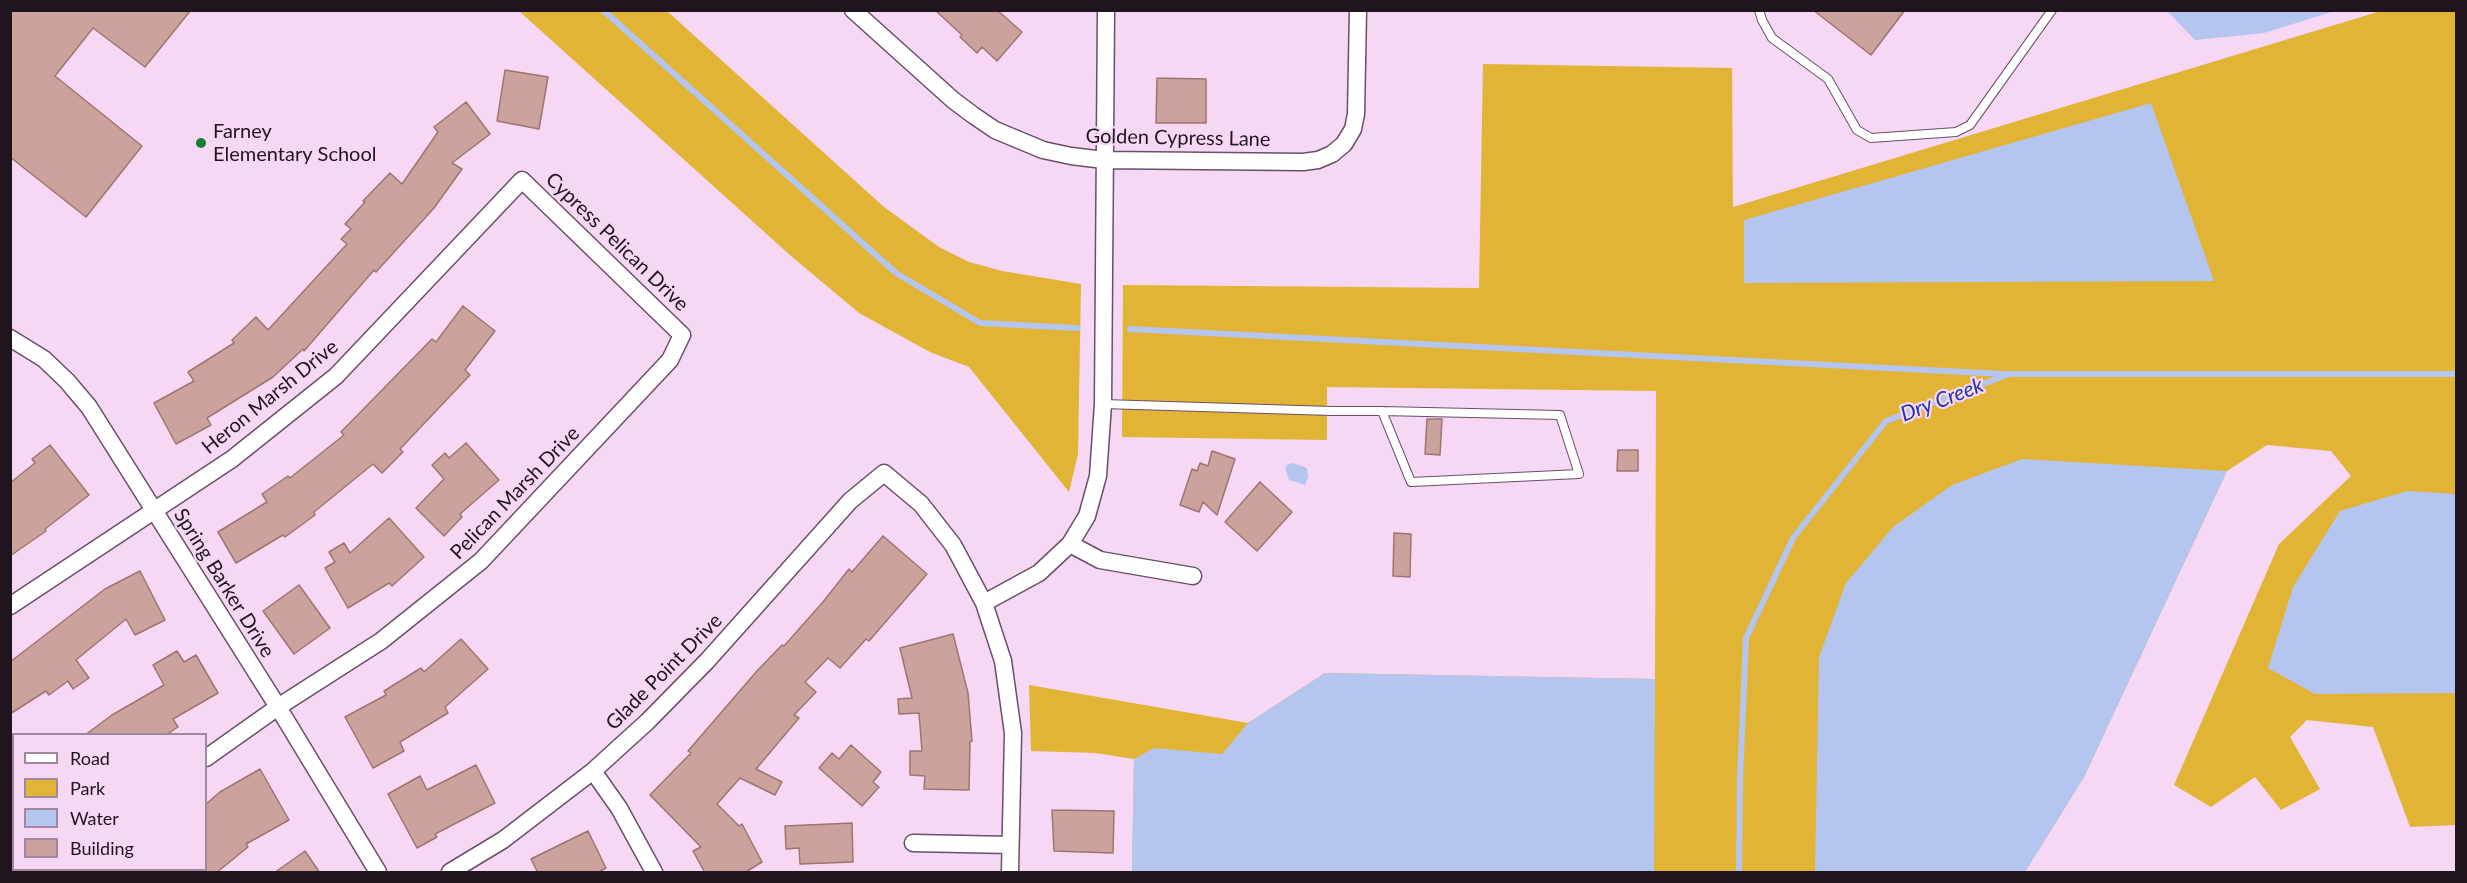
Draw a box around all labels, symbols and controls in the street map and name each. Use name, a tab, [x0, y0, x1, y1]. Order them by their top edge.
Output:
place label: Farney Elementary School	[213, 120, 376, 167]
street label: Golden Cypress Lane	[1085, 124, 1271, 152]
marker: Farney Elementary School	[194, 136, 208, 150]
street label: Cypress Pelican Drive	[541, 168, 693, 316]
street label: Heron Marsh Drive	[197, 335, 343, 459]
water label: Dry Creek	[1897, 373, 1987, 427]
street label: Pelican Marsh Drive	[445, 422, 585, 564]
street label: Spring Barker Drive	[169, 504, 279, 662]
street label: Glade Point Drive	[601, 609, 727, 735]
legend	[12, 733, 207, 871]
text: Road	[70, 747, 110, 769]
text: Park	[70, 777, 105, 799]
text: Water	[70, 807, 119, 829]
text: Building	[70, 837, 134, 859]

